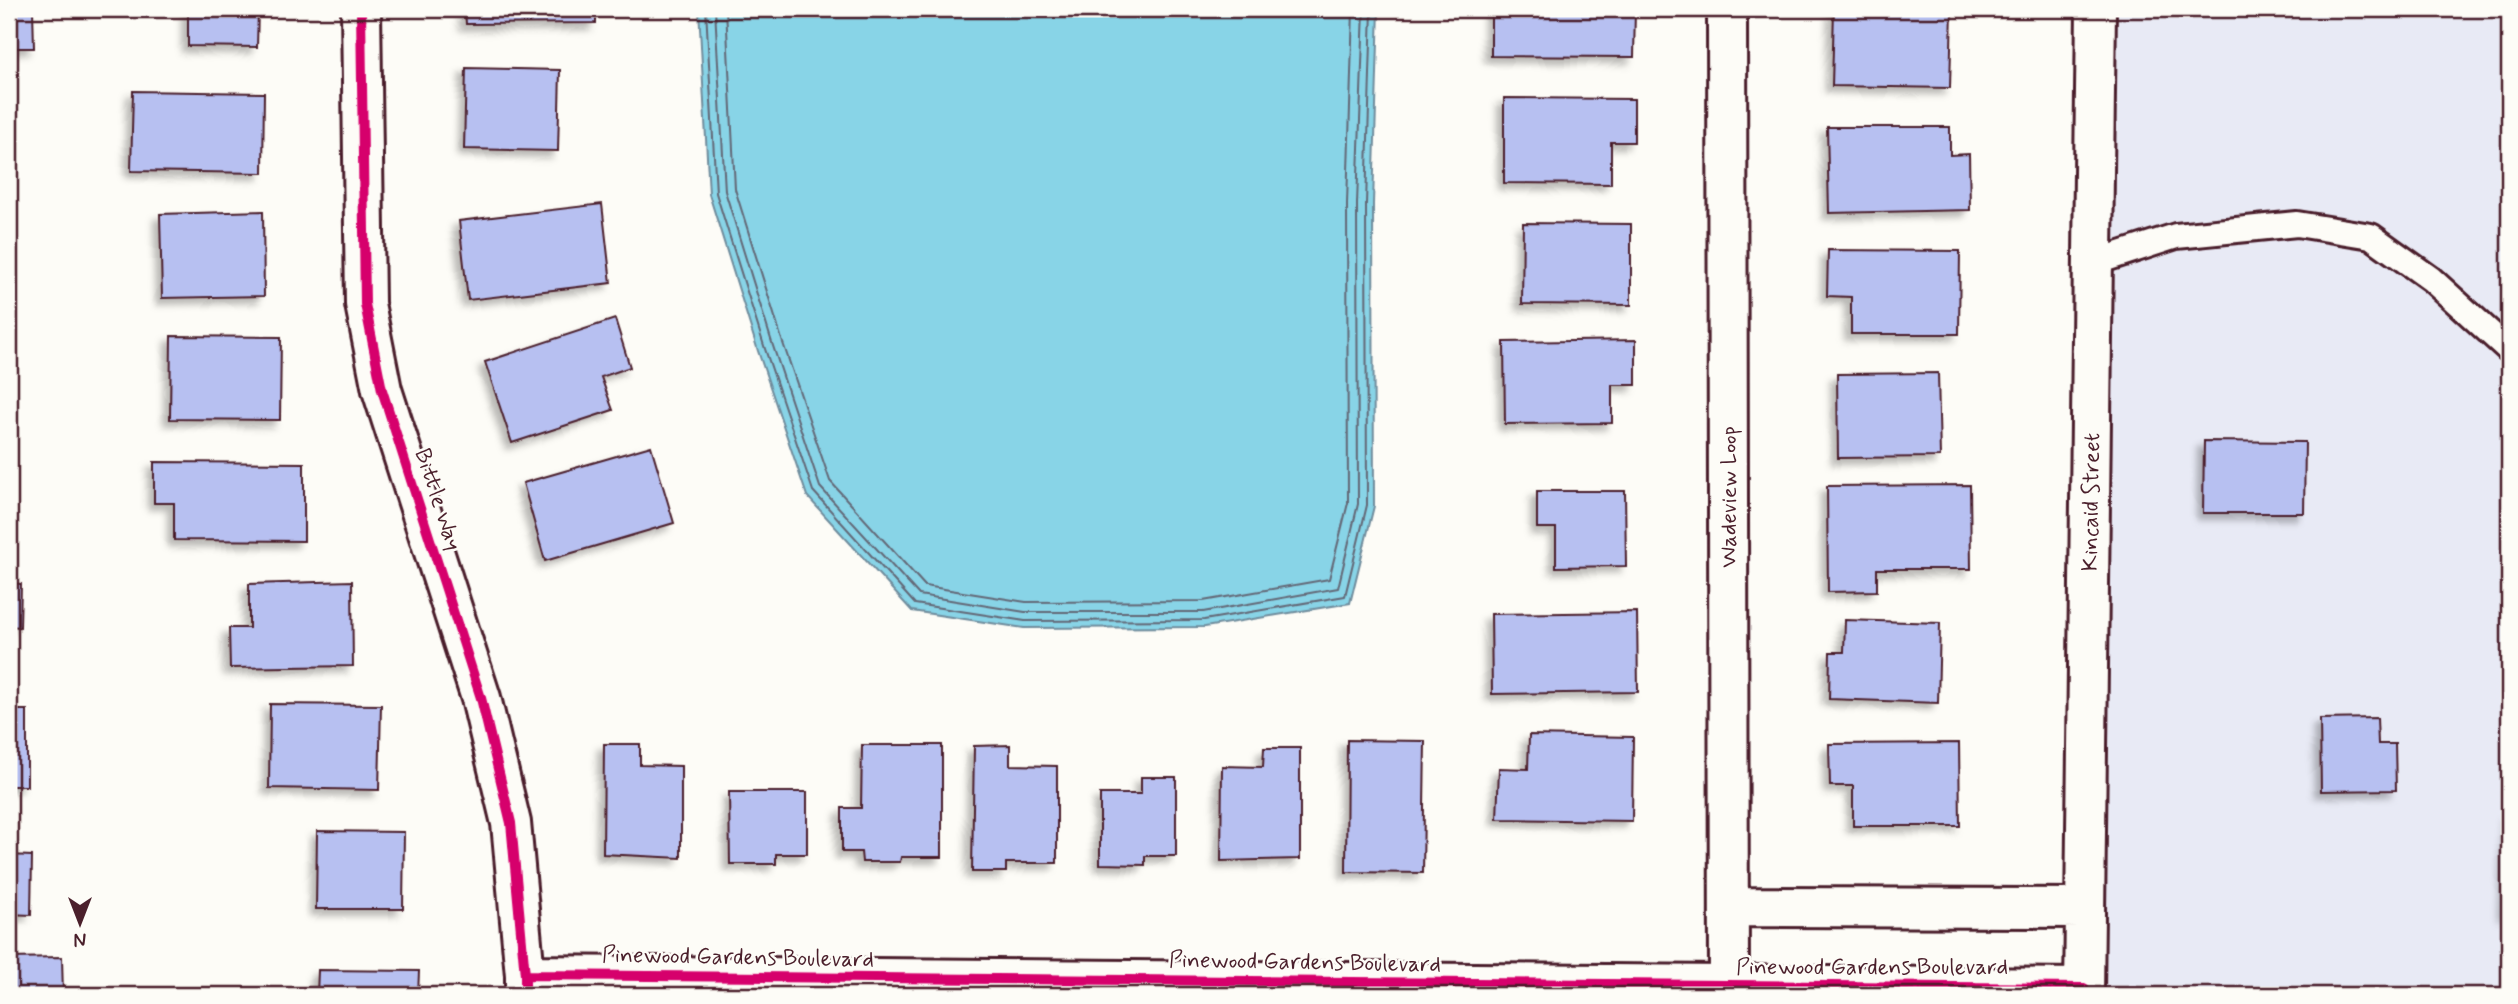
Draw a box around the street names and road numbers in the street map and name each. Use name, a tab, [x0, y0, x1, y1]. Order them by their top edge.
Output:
street label: Wadeview Loop	[1715, 426, 1745, 568]
street label: Kincaid Street	[2076, 432, 2108, 572]
street label: Bittle Way	[406, 445, 468, 555]
street label: Pinewood Gardens Boulevard	[602, 941, 874, 975]
street label: Pinewood Gardens Boulevard	[1169, 946, 1441, 980]
street label: Pinewood Gardens Boulevard	[1736, 953, 2008, 983]

